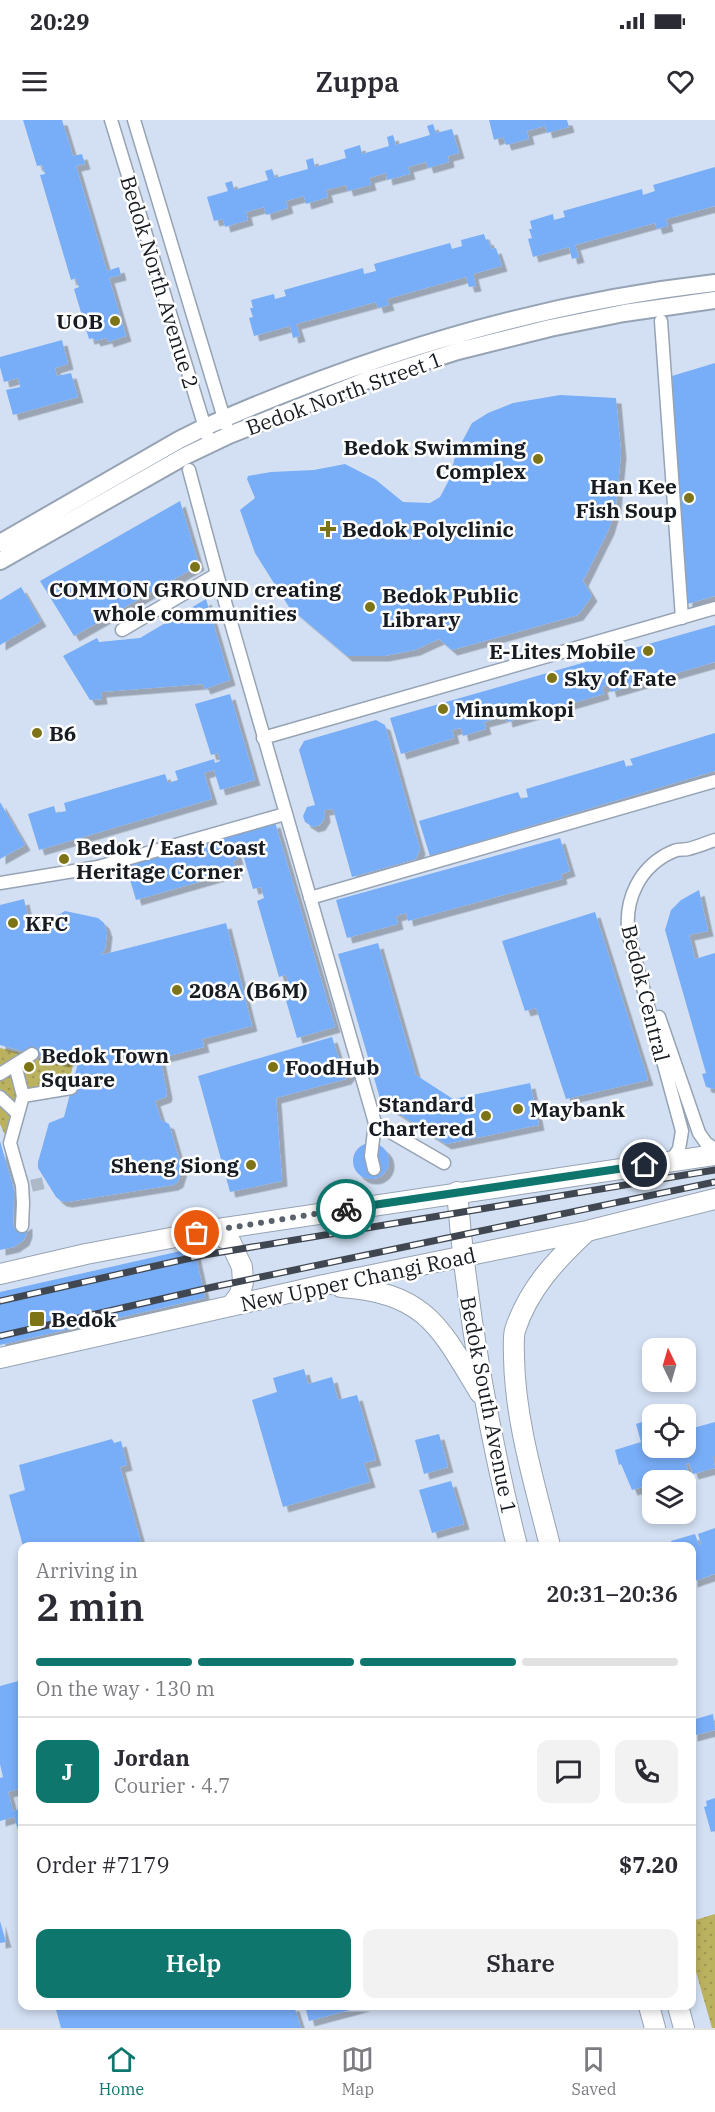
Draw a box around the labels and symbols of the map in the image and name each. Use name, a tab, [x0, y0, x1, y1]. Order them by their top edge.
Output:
street label: Bedok North Avenue 2	[114, 172, 206, 392]
place label: UOB	[56, 307, 103, 335]
marker: UOB	[108, 314, 122, 328]
street label: Bedok North Street 1	[242, 344, 446, 442]
place label: Bedok Swimming Complex	[344, 433, 527, 485]
marker: Bedok Swimming Complex	[531, 452, 545, 466]
place label: Han Kee Fish Soup	[576, 472, 677, 524]
marker: Han Kee Fish Soup	[682, 491, 696, 505]
place label: Bedok Polyclinic	[342, 515, 514, 543]
marker: Bedok Polyclinic	[319, 520, 337, 538]
marker: COMMON GROUND creating whole communities	[188, 560, 202, 574]
place label: COMMON GROUND creating whole communities	[49, 575, 342, 627]
place label: Bedok Public Library	[382, 581, 518, 633]
marker: Bedok Public Library	[363, 600, 377, 614]
place label: E-Lites Mobile	[489, 637, 636, 665]
marker: E-Lites Mobile	[641, 644, 655, 658]
place label: Sky of Fate	[564, 664, 677, 692]
marker: Sky of Fate	[545, 671, 559, 685]
place label: Minumkopi	[455, 695, 574, 723]
marker: Minumkopi	[436, 702, 450, 716]
place label: B6	[49, 719, 76, 747]
marker: B6	[30, 726, 44, 740]
place label: Bedok / East Coast Heritage Corner	[76, 833, 266, 885]
marker: Bedok / East Coast Heritage Corner	[57, 852, 71, 866]
place label: KFC	[25, 909, 68, 937]
marker: KFC	[6, 916, 20, 930]
street label: Bedok Central	[615, 922, 677, 1064]
place label: 208A (B6M)	[189, 976, 307, 1004]
marker: 208A (B6M)	[170, 983, 184, 997]
place label: Bedok Town Square	[41, 1041, 169, 1093]
place label: FoodHub	[285, 1053, 379, 1081]
marker: Bedok Town Square	[22, 1060, 36, 1074]
marker: FoodHub	[266, 1060, 280, 1074]
place label: Standard Chartered	[368, 1090, 474, 1142]
place label: Maybank	[530, 1095, 625, 1123]
marker: Maybank	[511, 1102, 525, 1116]
marker: Standard Chartered	[479, 1109, 493, 1123]
pin	[619, 1139, 670, 1190]
place label: Sheng Siong	[111, 1151, 240, 1179]
marker: Sheng Siong	[244, 1158, 258, 1172]
courier	[316, 1179, 376, 1239]
pin	[171, 1207, 222, 1258]
street label: New Upper Changi Road	[238, 1240, 479, 1318]
street label: Bedok South Avenue 1	[454, 1294, 524, 1516]
place label: Bedok	[51, 1305, 116, 1333]
marker: Bedok	[28, 1310, 46, 1328]
north arrow	[642, 1338, 696, 1392]

